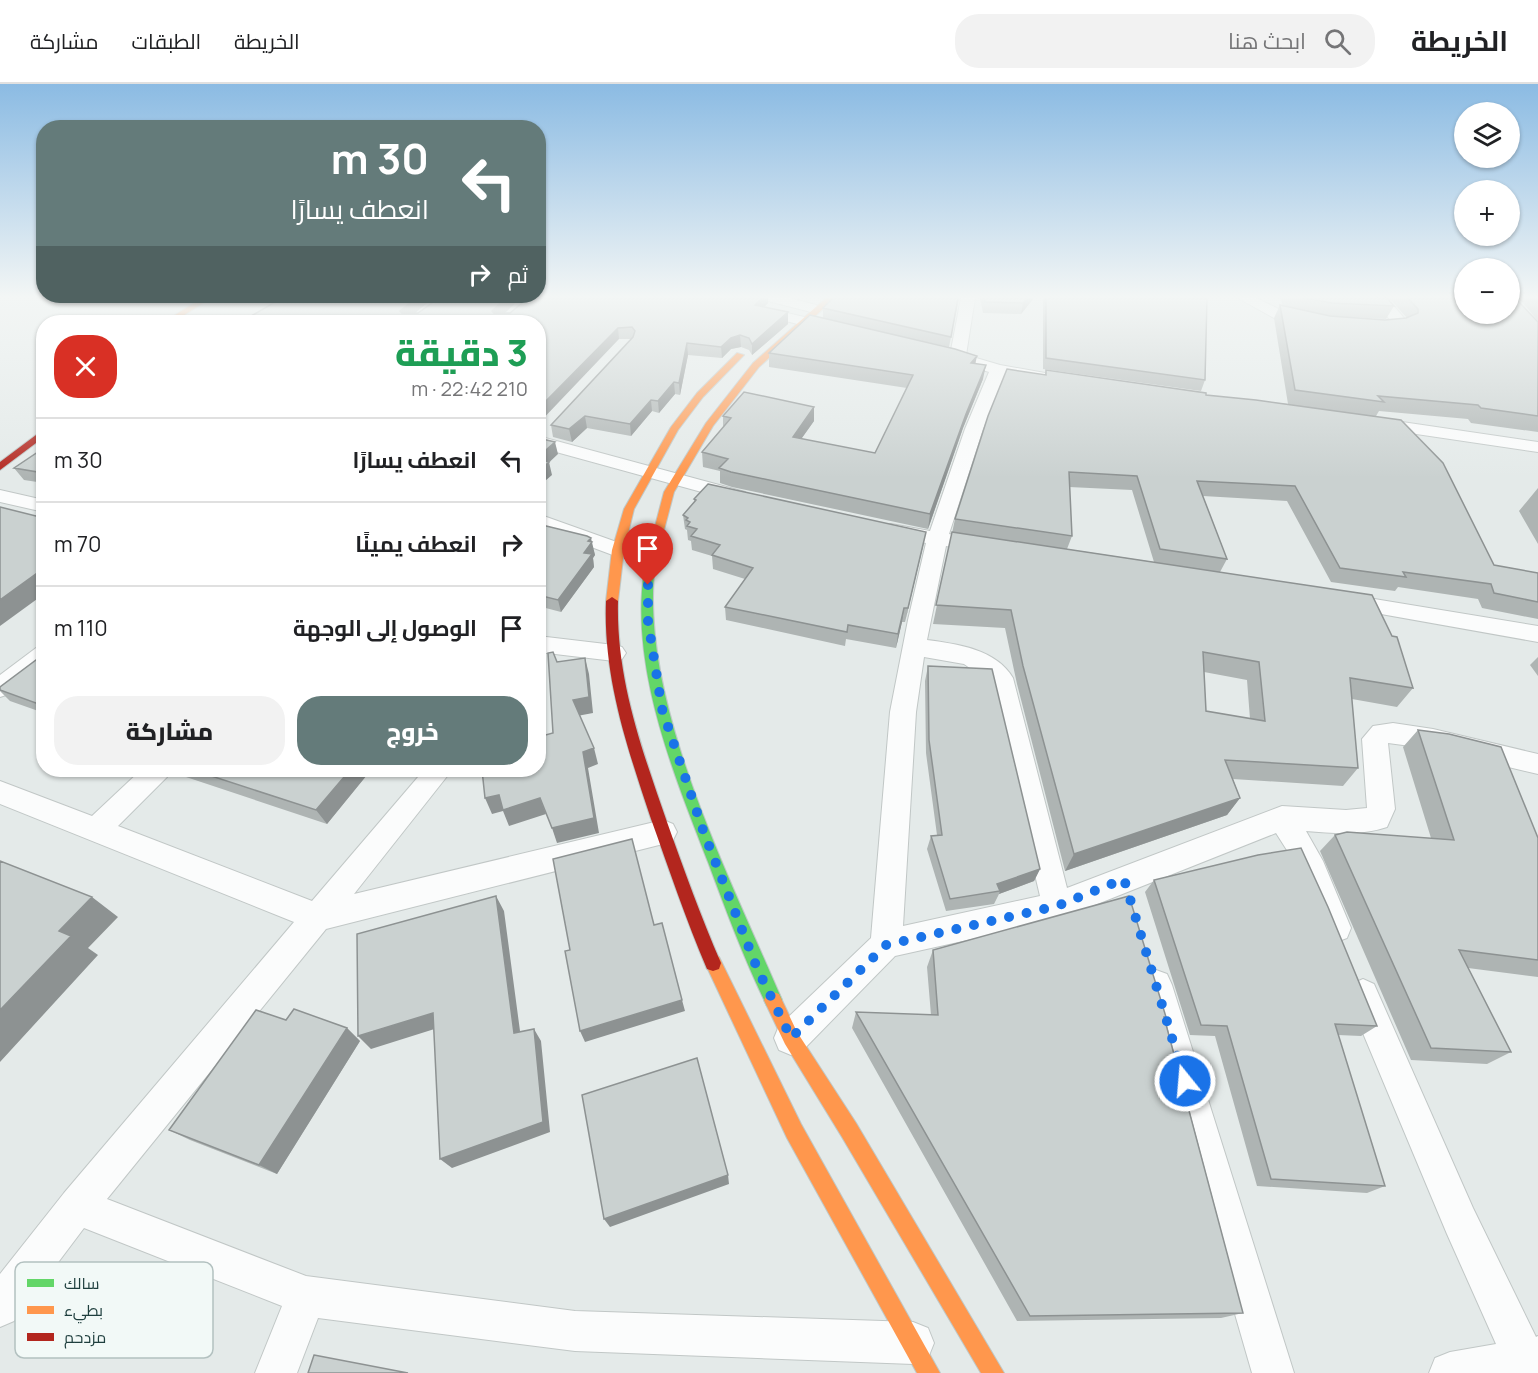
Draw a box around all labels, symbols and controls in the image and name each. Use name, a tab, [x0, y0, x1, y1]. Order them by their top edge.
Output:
search box	[955, 14, 1375, 68]
text: الخريطة	[1411, 21, 1508, 59]
icon: search	[1321, 25, 1354, 58]
text: ابحث هنا	[1228, 26, 1306, 56]
text: مشاركة	[30, 27, 99, 55]
text: الطبقات	[132, 27, 201, 55]
text: الخريطة	[234, 27, 300, 55]
map controls	[1454, 102, 1520, 324]
button: layers	[1454, 102, 1520, 168]
text: 30 m	[331, 129, 429, 187]
icon: left	[450, 144, 528, 222]
button: +	[1454, 180, 1520, 246]
text: انعطف يسارًا	[290, 190, 429, 227]
icon: right	[463, 258, 496, 291]
button: −	[1454, 258, 1520, 324]
text: ثم	[508, 260, 528, 290]
text: 3 دقيقة	[395, 328, 528, 377]
button: close	[54, 335, 117, 398]
text: 210 m · 22:42	[411, 375, 528, 402]
icon: left	[495, 444, 528, 477]
text: 30 m	[54, 445, 103, 475]
text: انعطف يسارًا	[353, 445, 477, 475]
pin	[622, 523, 673, 585]
icon: right	[495, 528, 528, 561]
text: 70 m	[54, 529, 102, 559]
text: انعطف يمينًا	[355, 529, 477, 559]
icon: arrive	[631, 532, 664, 565]
icon: arrive	[495, 612, 528, 645]
text: 110 m	[54, 613, 108, 643]
text: الوصول إلى الوجهة	[293, 613, 477, 643]
button: مشاركة	[54, 696, 285, 765]
button: خروج	[297, 696, 528, 765]
position arrow	[1153, 1049, 1217, 1113]
legend	[15, 1262, 213, 1358]
text: سالك	[64, 1272, 99, 1294]
text: بطيء	[64, 1299, 103, 1324]
text: مزدحم	[64, 1326, 106, 1349]

